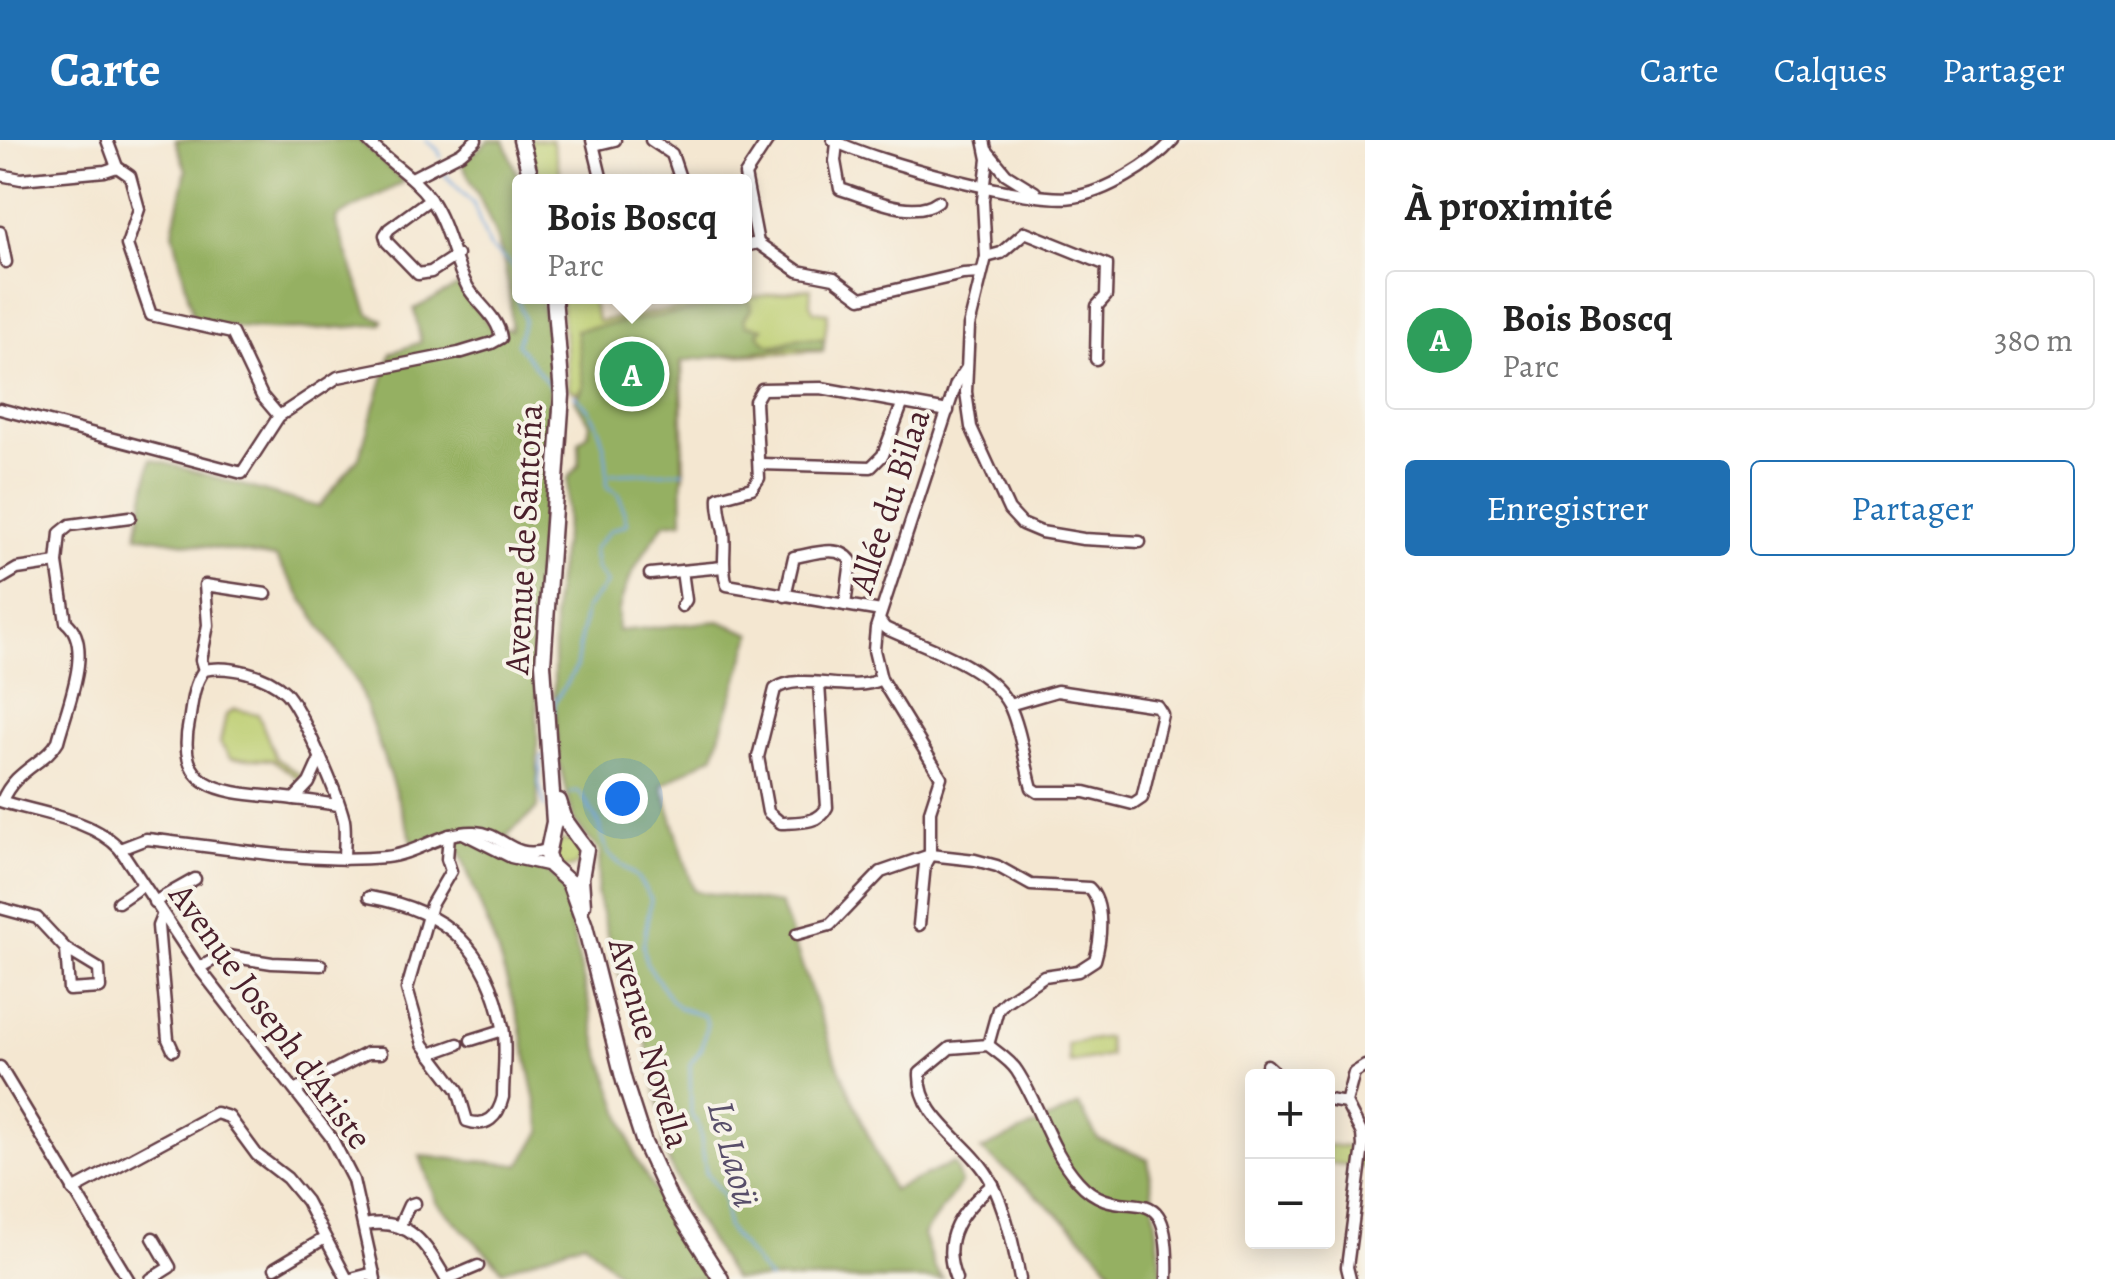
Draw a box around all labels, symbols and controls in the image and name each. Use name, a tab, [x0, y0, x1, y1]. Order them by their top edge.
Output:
text: Carte	[50, 37, 161, 103]
text: Carte	[1640, 46, 1719, 94]
text: Calques	[1774, 46, 1887, 94]
text: Partager	[1942, 46, 2065, 94]
popup	[512, 174, 752, 304]
text: À proximité	[1405, 177, 1613, 234]
text: Bois Boscq	[547, 191, 717, 243]
text: Parc	[547, 243, 604, 287]
text: Bois Boscq	[1502, 292, 1673, 344]
text: A	[1429, 318, 1450, 362]
text: 380 m	[1994, 318, 2073, 362]
pin: A	[600, 336, 664, 412]
text: Parc	[1502, 344, 1559, 388]
street label: Avenue de Santoña	[492, 402, 554, 677]
street label: Allée du Bilaa	[836, 402, 942, 600]
button: Enregistrer	[1405, 460, 1730, 556]
button: Partager	[1750, 460, 2075, 556]
your location	[597, 773, 648, 824]
street label: Avenue Joseph d'Ariste	[157, 872, 384, 1159]
street label: Avenue Novella	[597, 931, 703, 1154]
map controls	[1245, 1069, 1335, 1249]
button: +	[1245, 1069, 1335, 1159]
water label: Le Laoü	[695, 1095, 773, 1213]
button: −	[1245, 1159, 1335, 1249]

